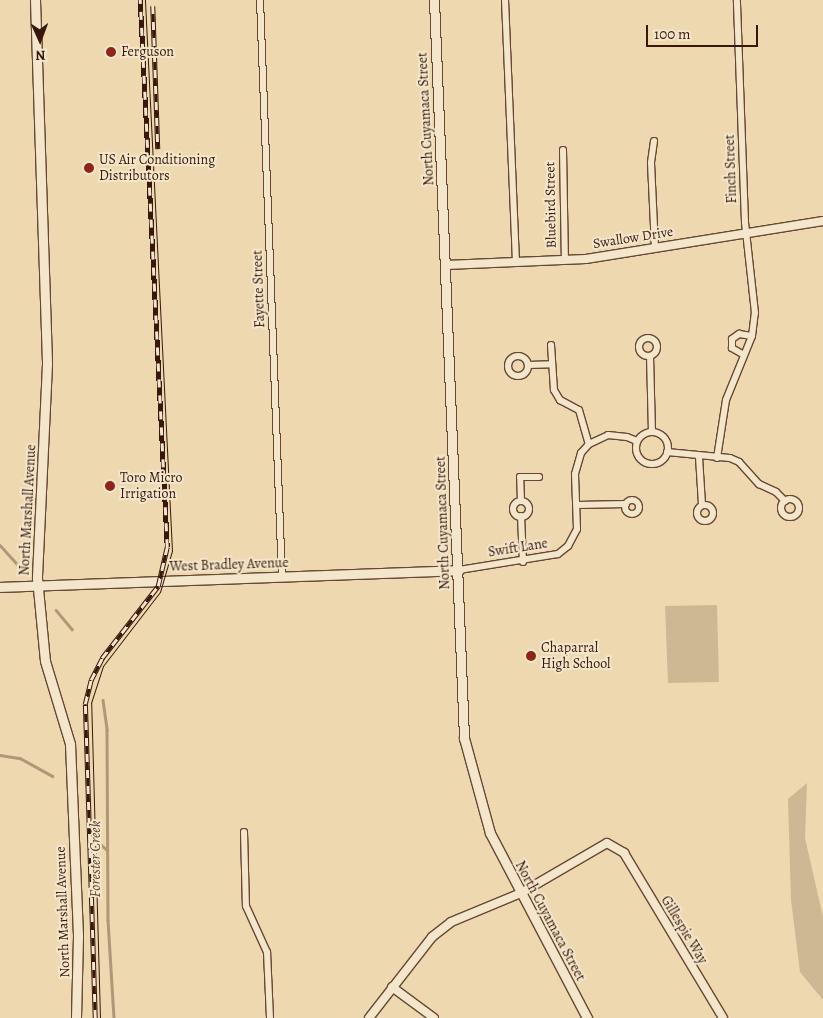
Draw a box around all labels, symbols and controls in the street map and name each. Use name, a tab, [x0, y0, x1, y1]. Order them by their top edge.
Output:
north arrow	[15, 15, 65, 65]
scale bar	[648, 15, 760, 47]
text: 100 m	[654, 24, 691, 44]
place label: Ferguson	[121, 44, 174, 60]
text: N	[35, 46, 46, 65]
marker: Ferguson	[105, 46, 117, 58]
street label: North Cuyamaca Street	[414, 52, 438, 186]
street label: Finch Street	[721, 134, 741, 204]
place label: US Air Conditioning Distributors	[99, 152, 215, 184]
marker: US Air Conditioning Distributors	[83, 162, 95, 174]
street label: Bluebird Street	[542, 162, 560, 248]
street label: Swallow Drive	[592, 223, 674, 253]
street label: Fayette Street	[249, 250, 269, 328]
street label: North Marshall Avenue	[16, 444, 40, 576]
street label: North Cuyamaca Street	[432, 456, 454, 590]
place label: Toro Micro Irrigation	[120, 470, 183, 502]
marker: Toro Micro Irrigation	[104, 480, 116, 492]
street label: Swift Lane	[487, 535, 549, 561]
street label: West Bradley Avenue	[169, 555, 289, 575]
place label: Chaparral High School	[541, 640, 611, 672]
marker: Chaparral High School	[525, 650, 537, 662]
water label: Forester Creek	[87, 821, 105, 897]
street label: North Marshall Avenue	[52, 846, 74, 978]
street label: North Cuyamaca Street	[511, 858, 589, 984]
street label: Gillespie Way	[657, 893, 711, 967]

